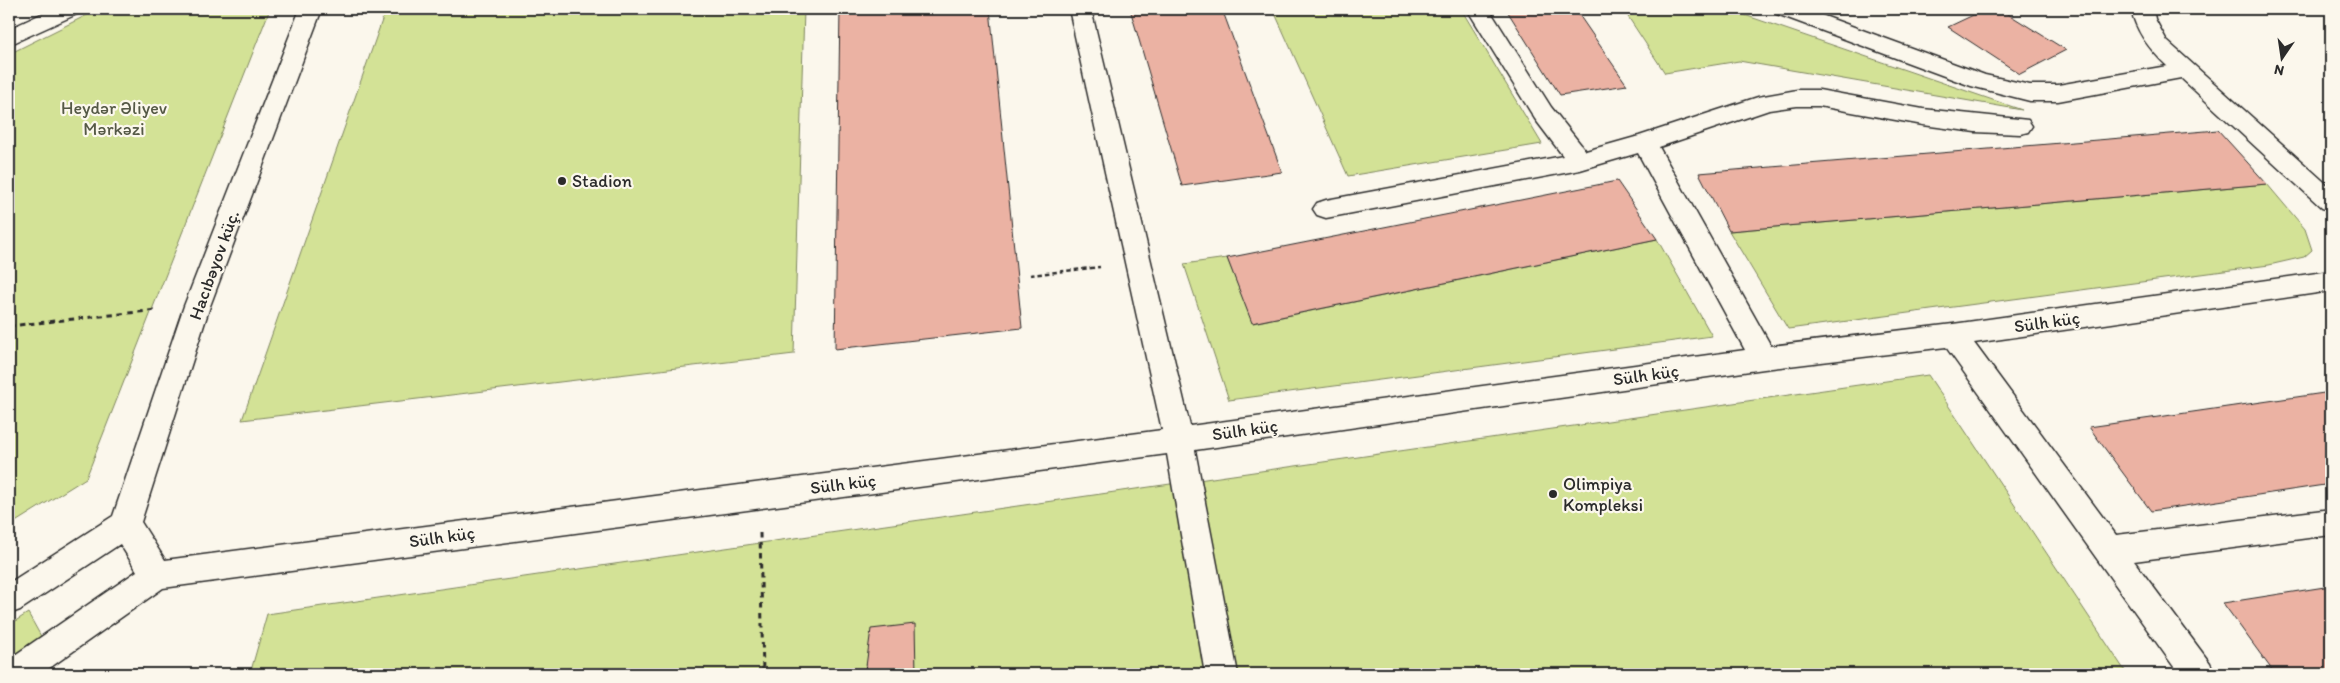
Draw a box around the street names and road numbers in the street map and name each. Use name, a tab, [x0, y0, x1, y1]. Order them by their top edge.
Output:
street label: Hacıbəyov küç.	[184, 207, 244, 323]
street label: Sülh küç	[2013, 307, 2081, 337]
street label: Sülh küç	[1612, 360, 1680, 390]
street label: Sülh küç	[1211, 415, 1279, 445]
street label: Sülh küç	[809, 469, 877, 499]
street label: Sülh küç	[408, 522, 476, 552]

